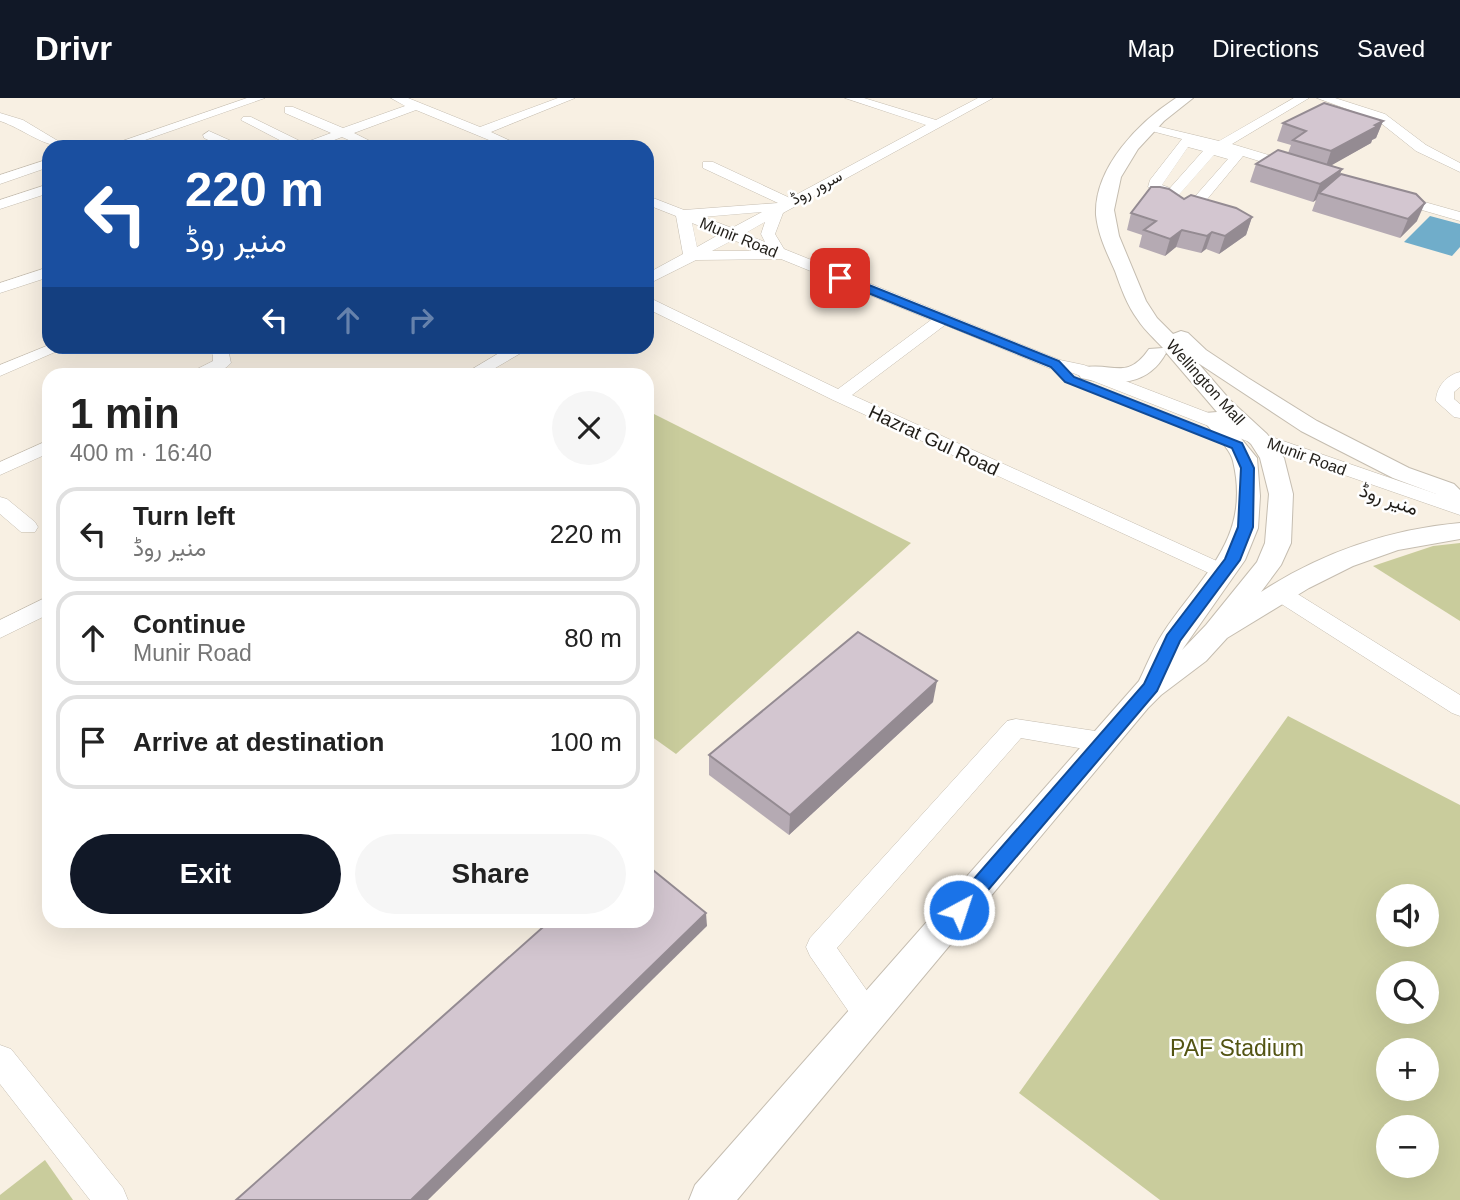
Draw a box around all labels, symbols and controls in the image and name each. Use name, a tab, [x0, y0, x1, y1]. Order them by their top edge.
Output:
text: Drivr	[35, 30, 112, 67]
text: Map	[1128, 35, 1174, 62]
text: Directions	[1212, 35, 1319, 62]
text: Saved	[1357, 35, 1425, 62]
text: 220 m	[185, 162, 324, 216]
street label: سرور روڈ	[788, 167, 846, 210]
icon: left	[70, 168, 161, 259]
street label: Munir Road	[697, 214, 780, 261]
text: منیر روڈ	[185, 223, 287, 259]
pin	[810, 248, 870, 308]
icon: arrive	[821, 259, 859, 297]
icon: left	[256, 301, 294, 339]
icon: ahead	[329, 301, 367, 339]
icon: right	[402, 301, 440, 339]
street label: Wellington Mall	[1163, 336, 1248, 428]
text: 1 min	[70, 390, 180, 437]
button: close	[552, 391, 626, 465]
street label: Hazrat Gul Road	[865, 401, 1002, 480]
street label: Munir Road	[1265, 434, 1349, 479]
text: 400 m · 16:40	[70, 440, 212, 466]
street label: منیر روڈ	[1357, 480, 1421, 520]
text: Turn left	[133, 501, 235, 531]
icon: left	[74, 515, 112, 553]
text: 220 m	[550, 519, 622, 549]
text: منیر روڈ	[133, 535, 206, 561]
text: Continue	[133, 609, 246, 639]
icon: ahead	[74, 619, 112, 657]
text: 80 m	[564, 623, 622, 653]
text: Munir Road	[133, 640, 252, 666]
icon: arrive	[74, 723, 112, 761]
text: Arrive at destination	[133, 727, 384, 757]
text: 100 m	[550, 727, 622, 757]
button: Exit	[70, 834, 341, 914]
button: Share	[355, 834, 626, 914]
position arrow	[922, 873, 996, 947]
map controls	[1376, 884, 1439, 1178]
button: sound	[1376, 884, 1439, 947]
button: search	[1376, 961, 1439, 1024]
park label: PAF Stadium	[1170, 1035, 1304, 1061]
button: +	[1376, 1038, 1439, 1101]
button: −	[1376, 1115, 1439, 1178]

